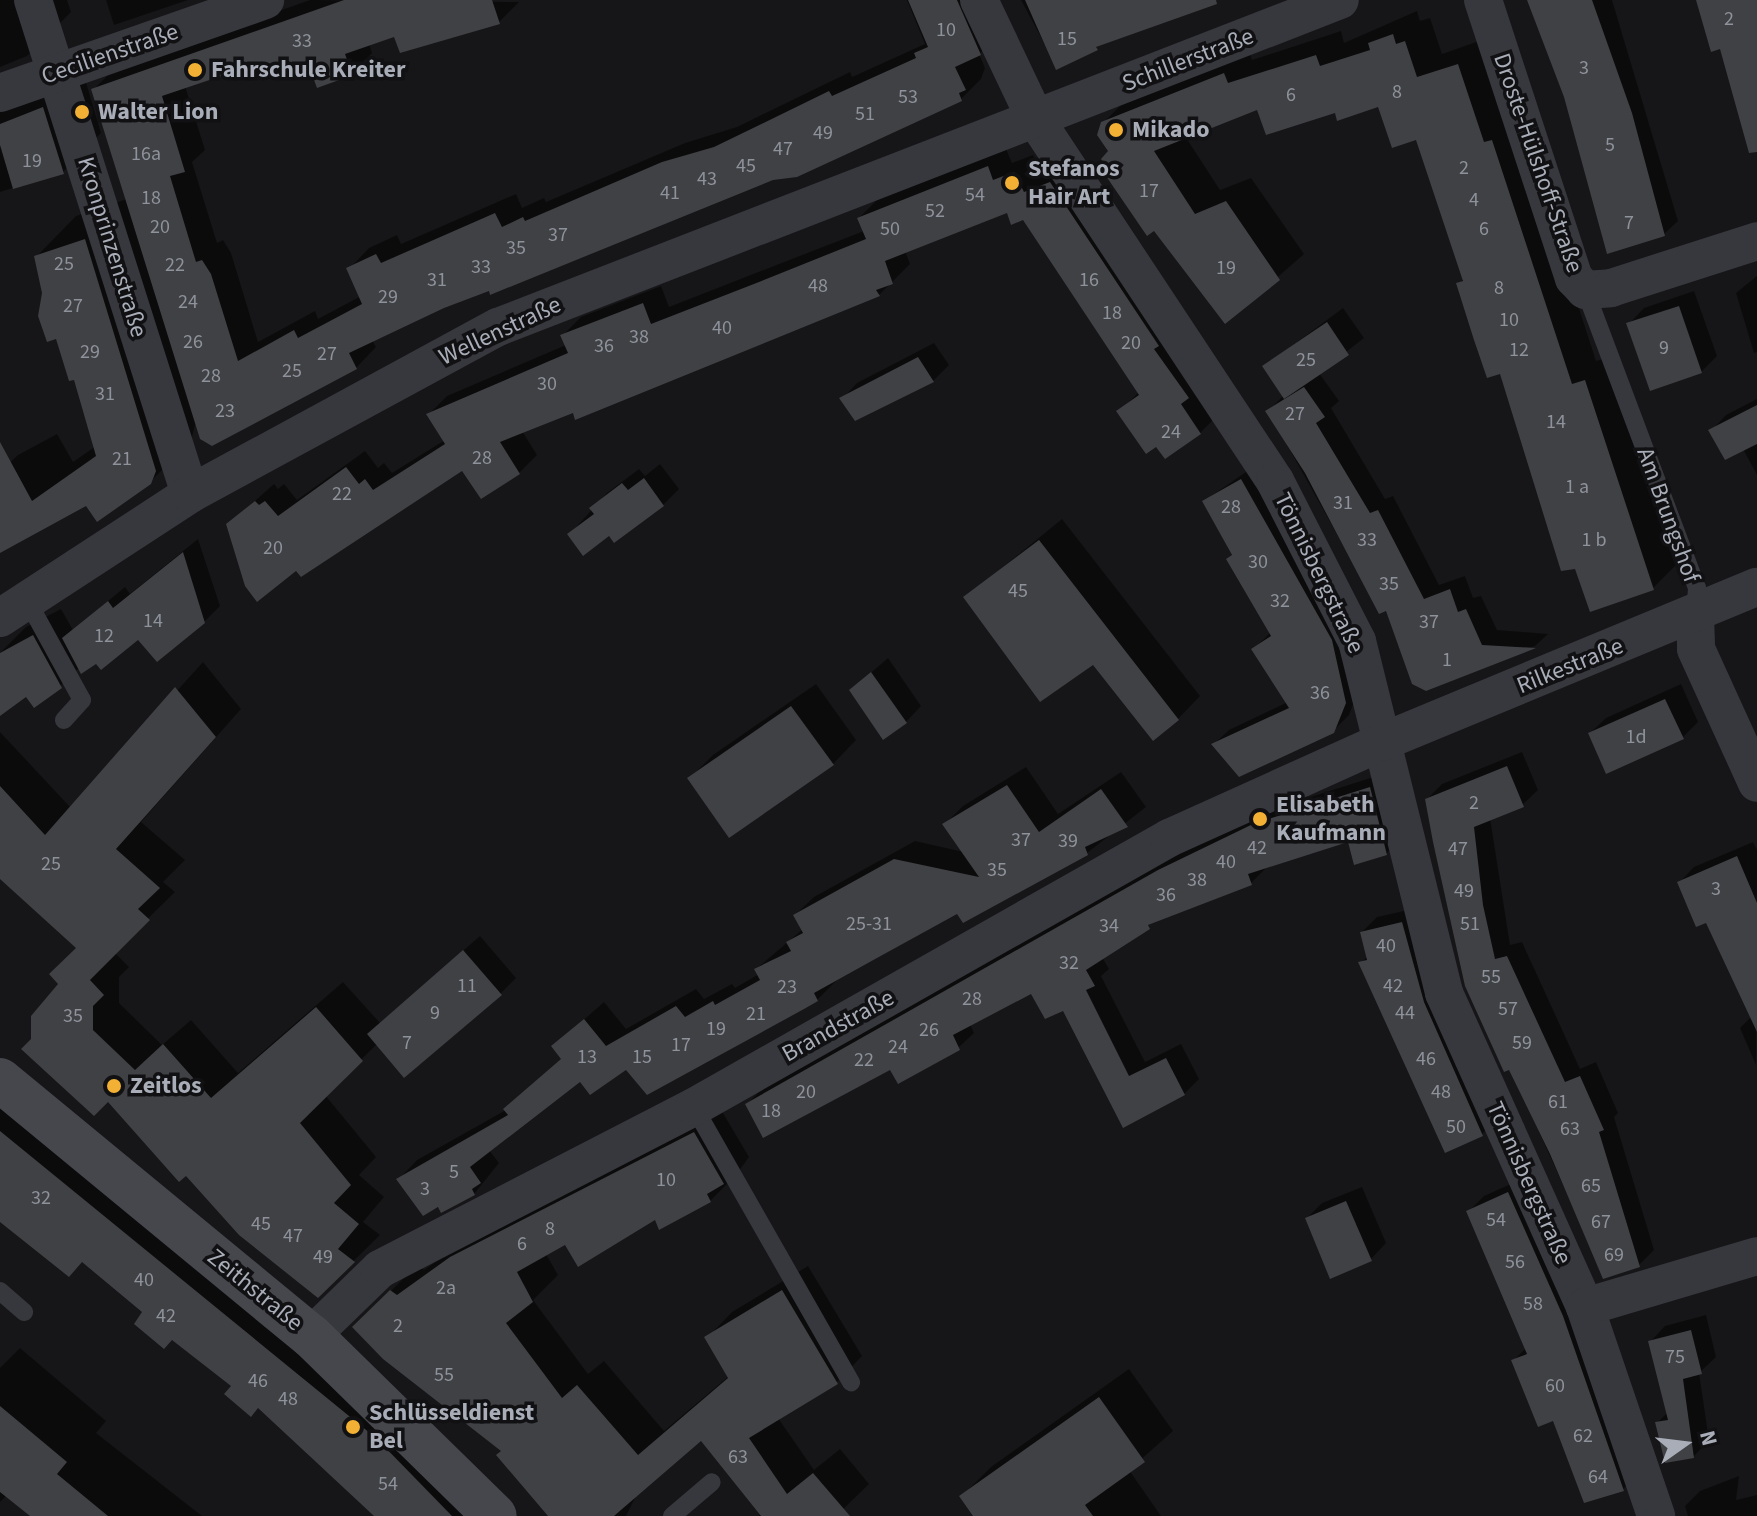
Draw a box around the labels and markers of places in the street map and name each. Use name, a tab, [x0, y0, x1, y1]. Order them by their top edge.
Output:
place label: Fahrschule Kreiter	[211, 56, 406, 84]
marker: Fahrschule Kreiter	[186, 61, 204, 79]
place label: Walter Lion	[98, 98, 218, 126]
marker: Walter Lion	[73, 103, 91, 121]
place label: Mikado	[1132, 116, 1210, 144]
marker: Mikado	[1107, 121, 1125, 139]
place label: Stefanos Hair Art	[1028, 155, 1120, 211]
marker: Stefanos Hair Art	[1003, 174, 1021, 192]
place label: Elisabeth Kaufmann	[1276, 791, 1386, 847]
marker: Elisabeth Kaufmann	[1251, 810, 1269, 828]
place label: Zeitlos	[130, 1072, 202, 1100]
marker: Zeitlos	[105, 1077, 123, 1095]
place label: Schlüsseldienst Bel	[369, 1399, 534, 1455]
marker: Schlüsseldienst Bel	[344, 1418, 362, 1436]

